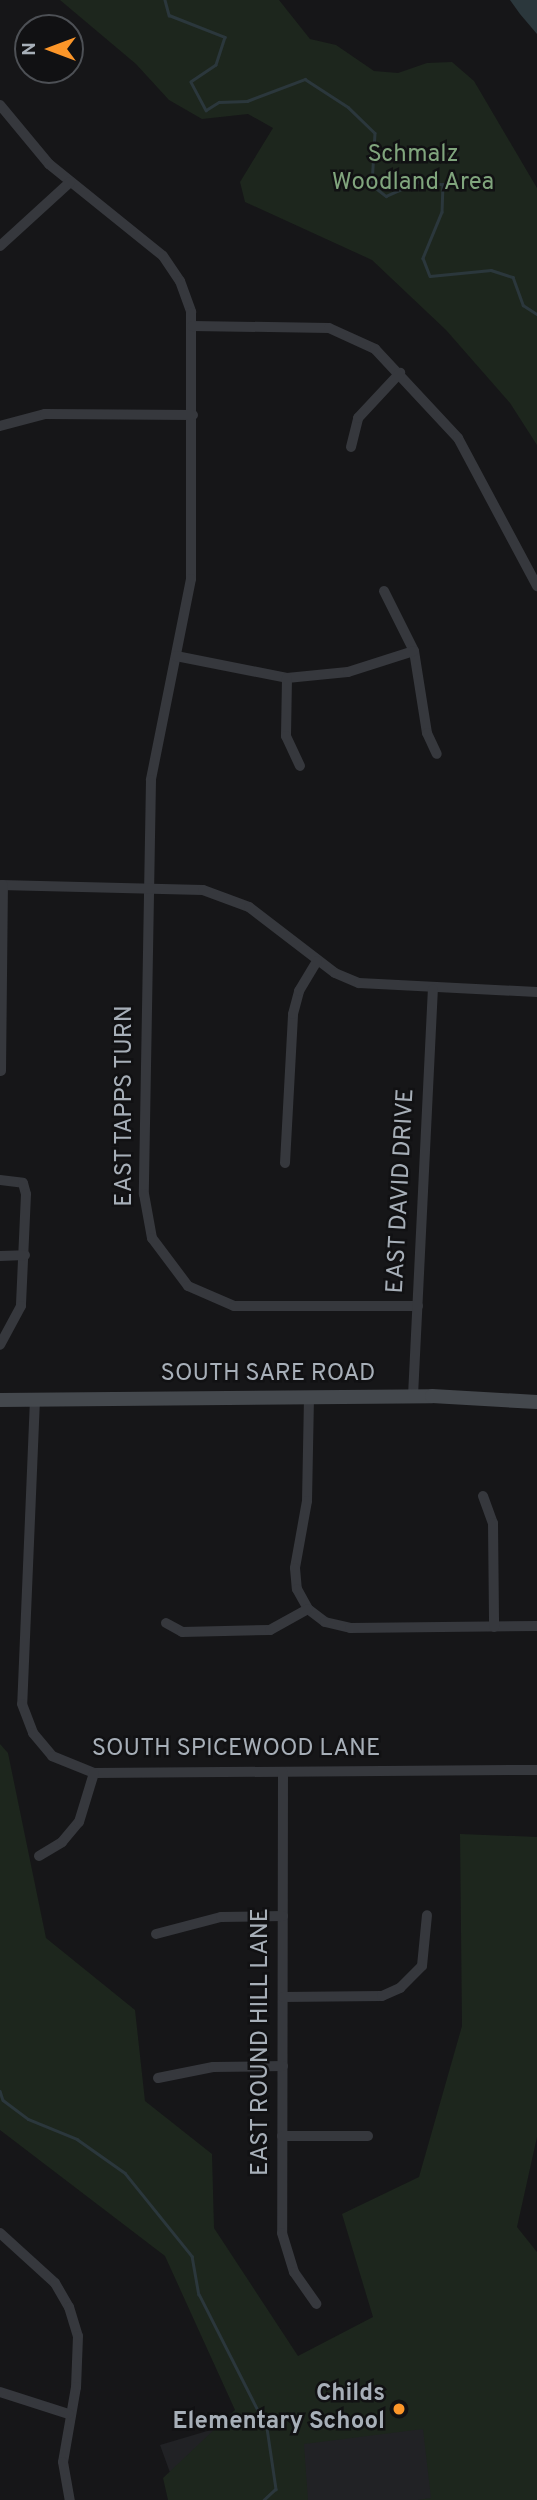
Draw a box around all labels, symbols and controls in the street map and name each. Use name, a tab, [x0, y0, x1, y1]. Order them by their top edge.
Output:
north arrow	[14, 14, 84, 84]
text: N	[18, 42, 42, 56]
park label: Schmalz Woodland Area	[331, 142, 495, 198]
street label: EAST TAPPS TURN	[112, 1004, 140, 1208]
street label: EAST DAVID DRIVE	[382, 1087, 422, 1295]
street label: SOUTH SARE ROAD	[161, 1361, 375, 1389]
street label: SOUTH SPICEWOOD LANE	[92, 1736, 380, 1764]
street label: EAST ROUND HILL LANE	[248, 1907, 276, 2177]
place label: Childs Elementary School	[173, 2381, 385, 2437]
marker: Childs Elementary School	[391, 2401, 407, 2417]

